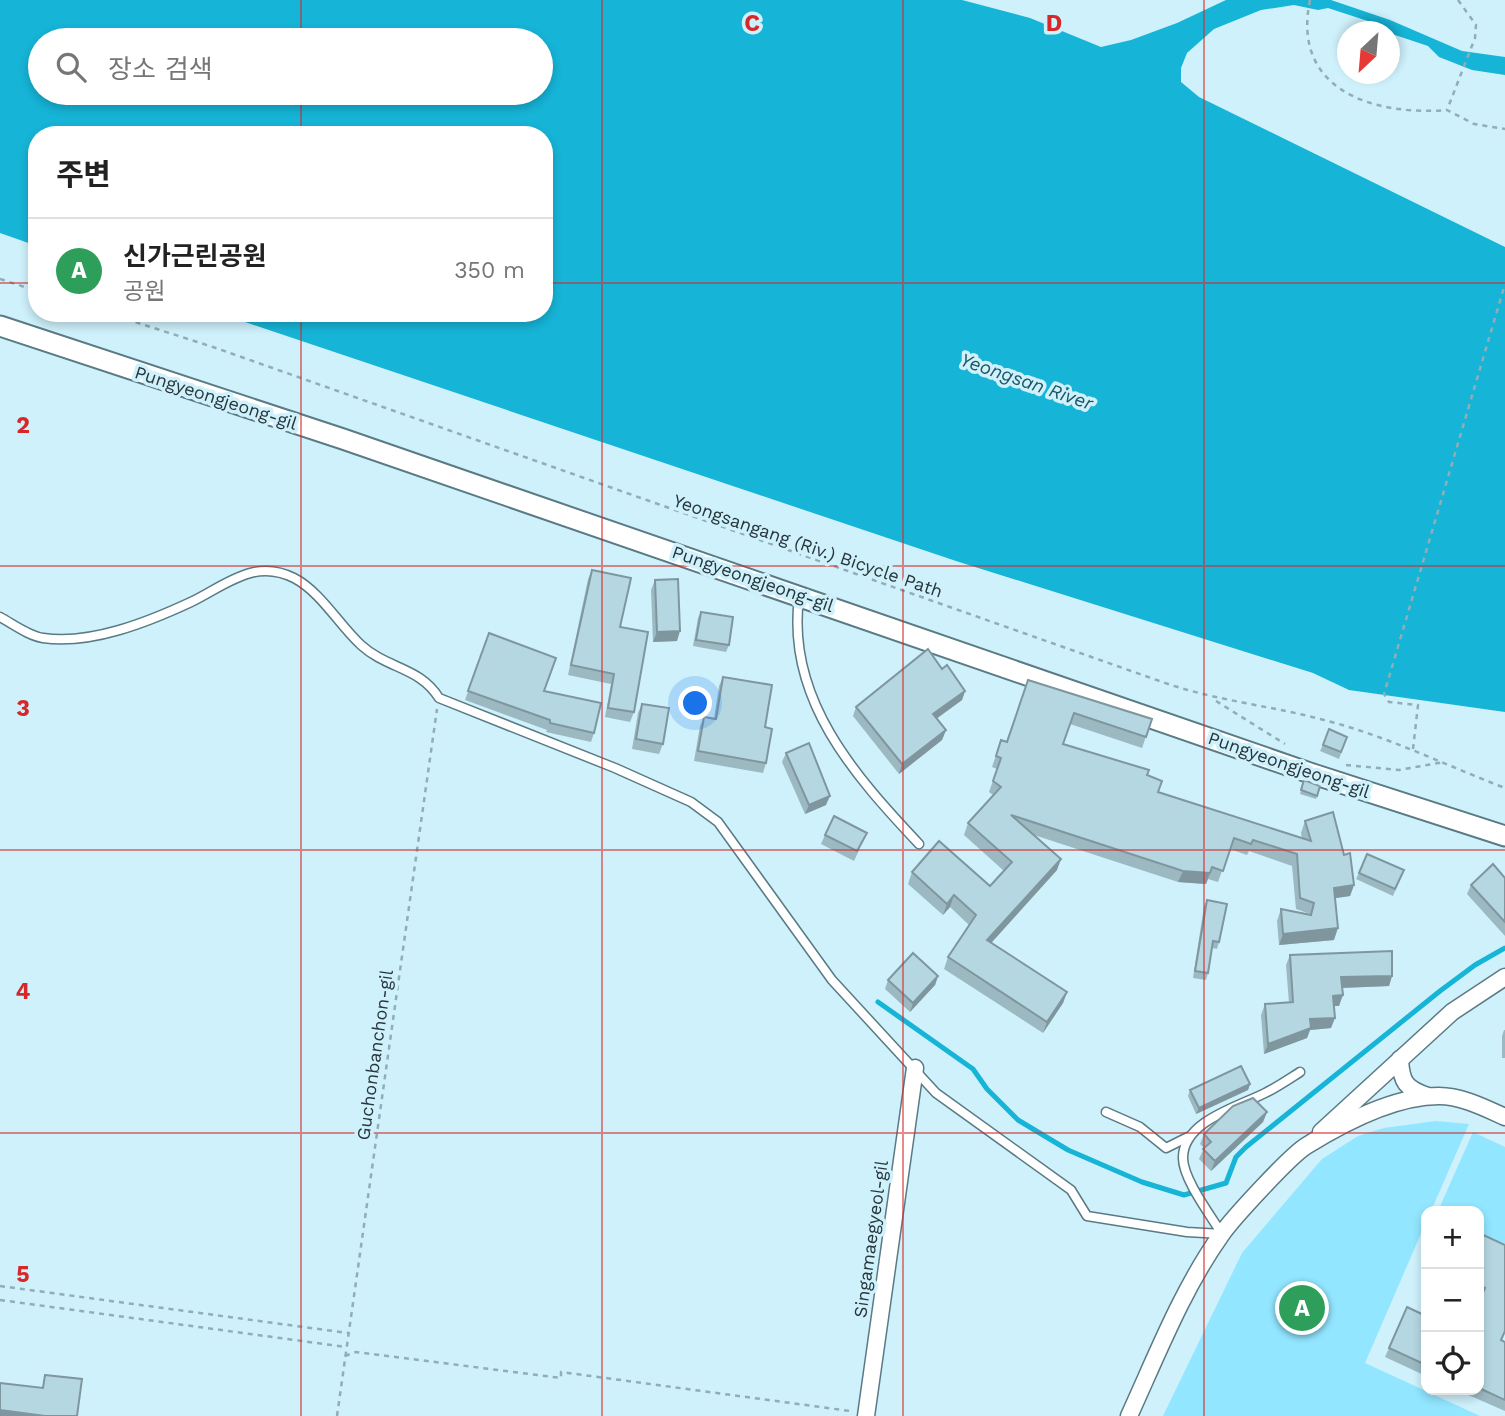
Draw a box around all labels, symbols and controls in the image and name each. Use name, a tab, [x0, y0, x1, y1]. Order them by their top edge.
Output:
text: C	[744, 10, 760, 37]
text: D	[1046, 10, 1062, 37]
north arrow	[1337, 21, 1400, 84]
search box	[28, 28, 553, 105]
icon: search	[52, 48, 90, 86]
text: 장소 검색	[108, 54, 213, 84]
text: 주변	[56, 157, 111, 192]
text: 신가근린공원	[123, 241, 267, 271]
text: A	[71, 257, 87, 284]
text: 350 m	[454, 257, 525, 284]
text: 공원	[123, 278, 165, 305]
water label: Yeongsan River	[957, 348, 1097, 415]
street label: Pungyeongjeong-gil	[132, 361, 301, 434]
text: 2	[16, 412, 30, 439]
street label: Yeongsangang (Riv.) Bicycle Path	[671, 489, 946, 602]
street label: Pungyeongjeong-gil	[669, 541, 837, 616]
your location	[678, 686, 712, 720]
text: 3	[16, 695, 30, 722]
street label: Pungyeongjeong-gil	[1205, 727, 1373, 802]
street label: Guchonbanchon-gil	[352, 968, 397, 1142]
text: 4	[16, 978, 31, 1005]
street label: Singamaegyeol-gil	[849, 1158, 892, 1319]
map controls	[1421, 1206, 1484, 1395]
button: +	[1421, 1206, 1484, 1269]
text: 5	[16, 1261, 30, 1288]
button: −	[1421, 1269, 1484, 1332]
pin: A	[1279, 1282, 1325, 1334]
button: locate	[1421, 1332, 1484, 1395]

